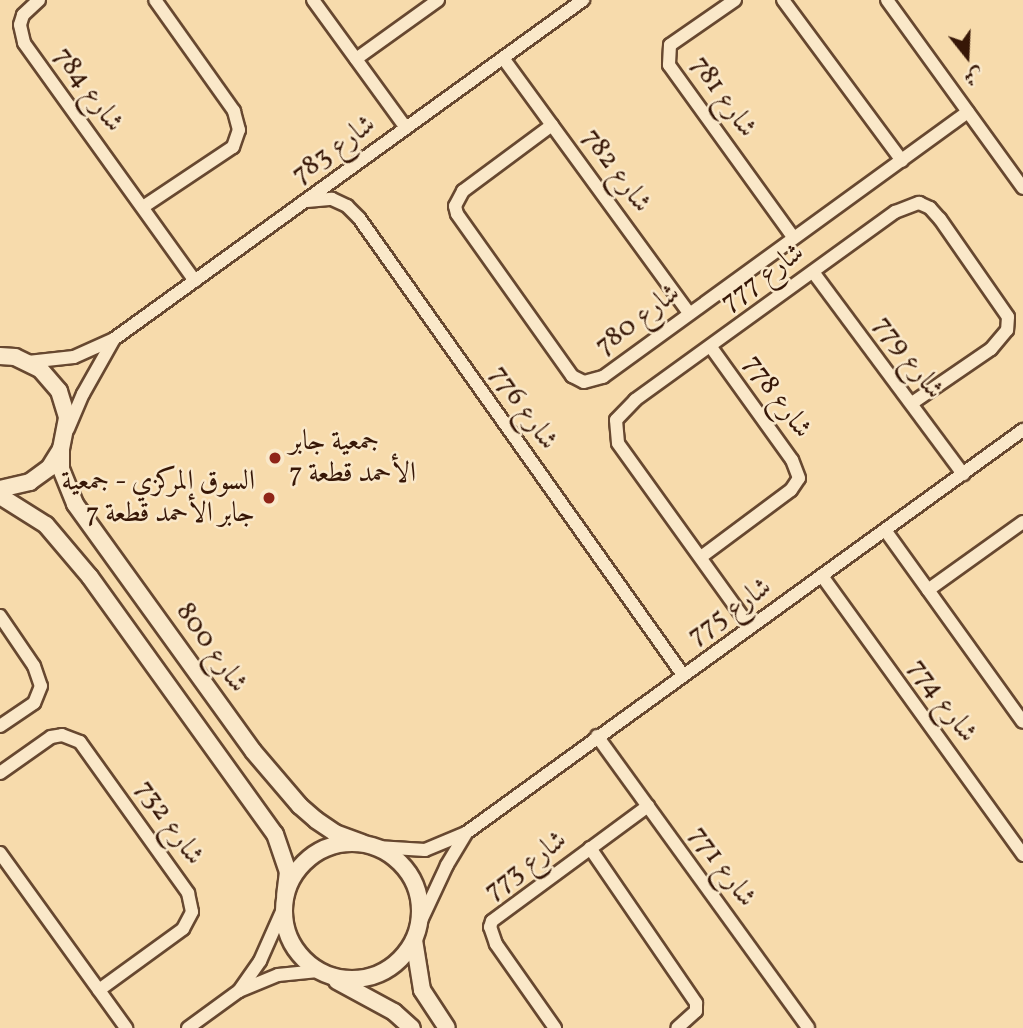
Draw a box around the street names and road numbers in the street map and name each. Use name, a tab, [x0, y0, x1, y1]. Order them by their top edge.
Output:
street label: شارع 784	[46, 41, 130, 139]
street label: شارع 781	[683, 50, 763, 144]
street label: شارع 783	[285, 108, 383, 192]
street label: شارع 782	[574, 122, 658, 220]
street label: شارع 777	[715, 237, 811, 319]
street label: شارع 780	[589, 277, 687, 363]
street label: شارع 779	[866, 310, 950, 406]
street label: شارع 778	[736, 349, 818, 445]
street label: شارع 776	[482, 359, 564, 457]
street label: شارع 775	[682, 571, 778, 653]
street label: شارع 800	[168, 596, 254, 700]
street label: شارع 774	[900, 653, 984, 749]
street label: شارع 732	[128, 774, 210, 872]
street label: شارع 771	[681, 820, 763, 914]
street label: شارع 773	[478, 824, 574, 908]

